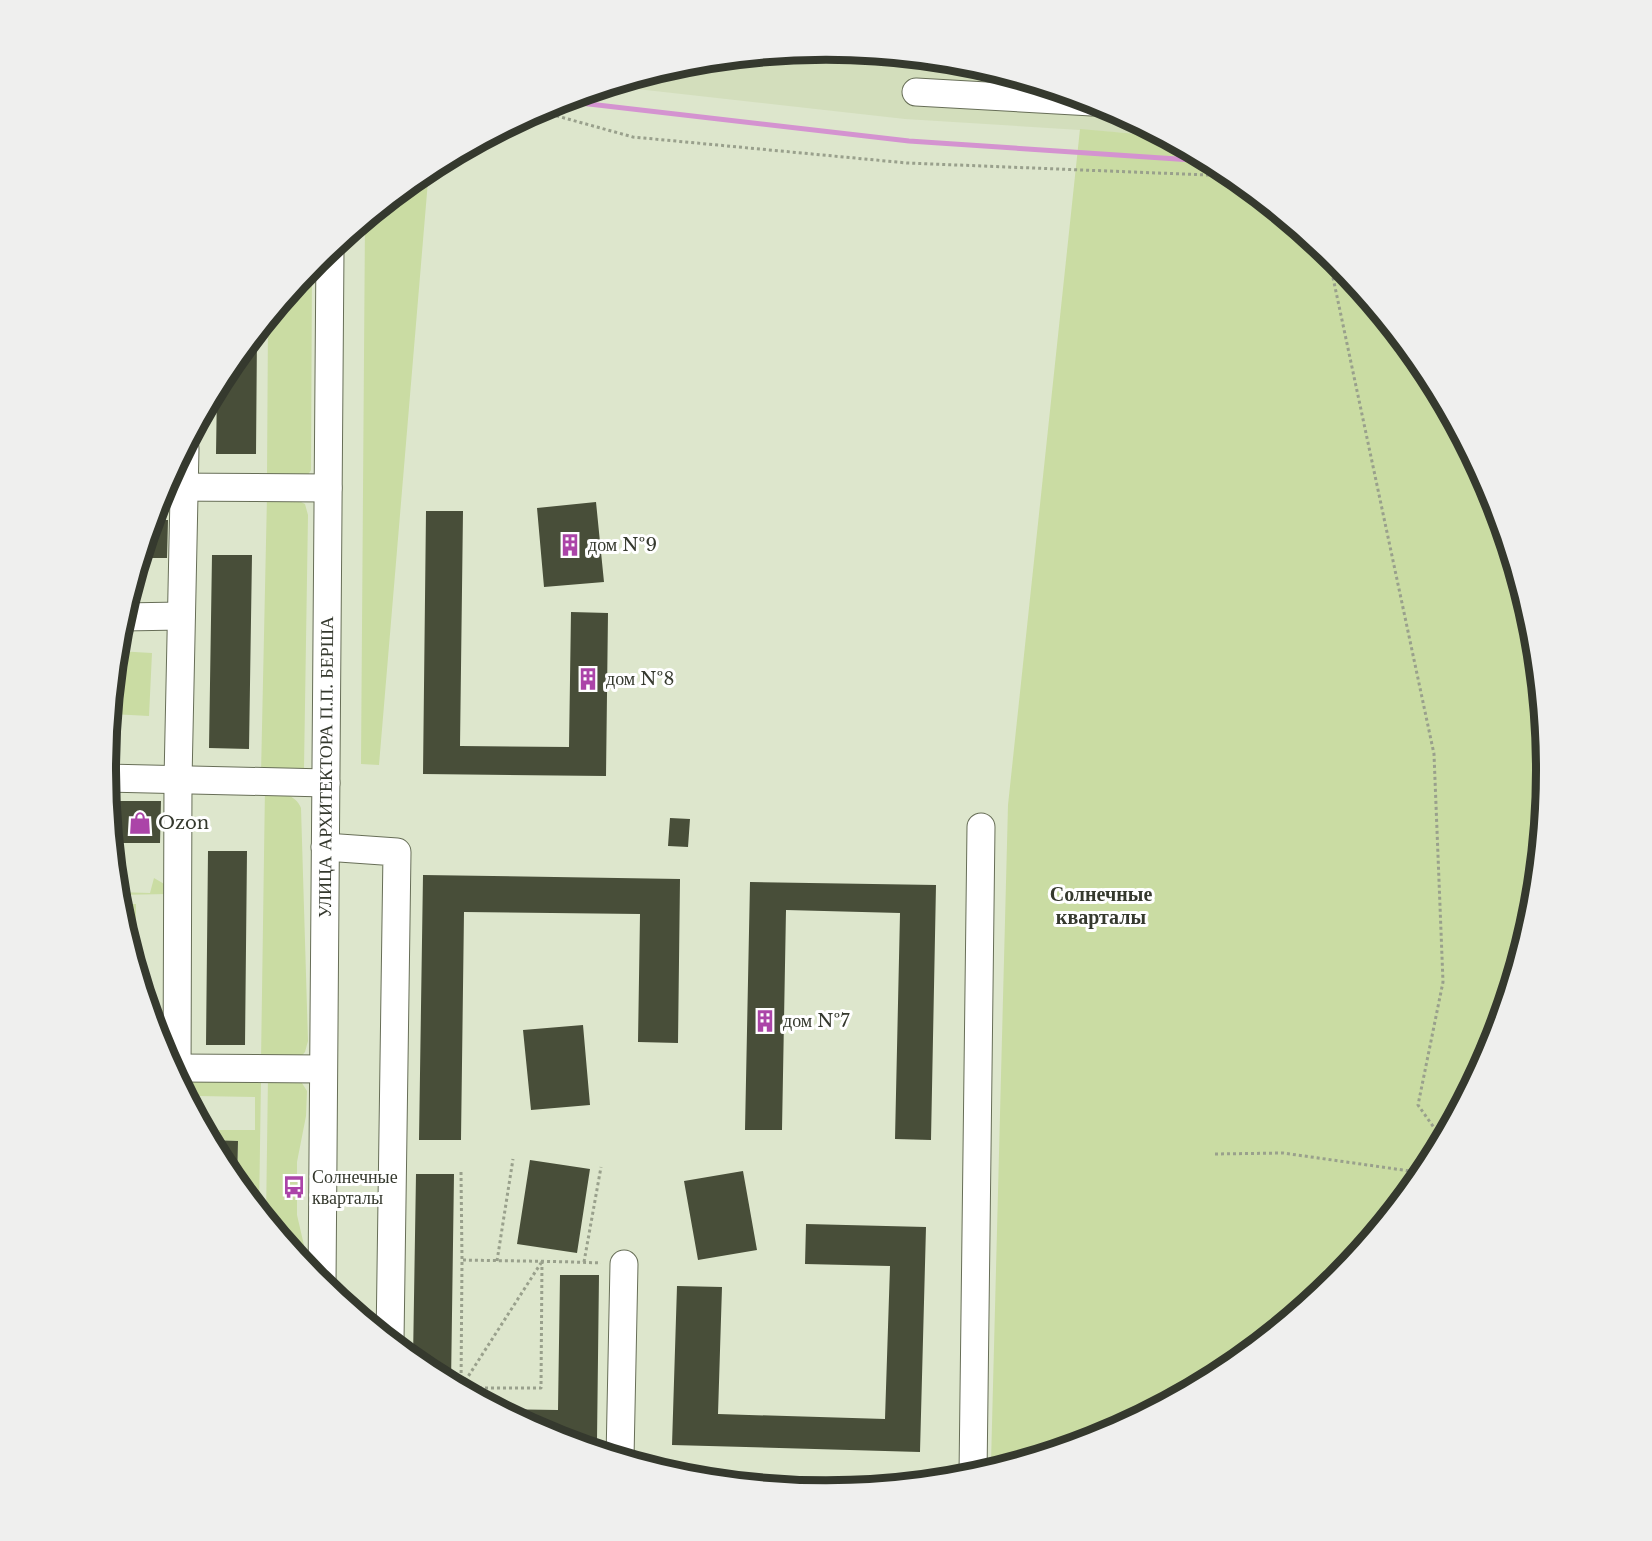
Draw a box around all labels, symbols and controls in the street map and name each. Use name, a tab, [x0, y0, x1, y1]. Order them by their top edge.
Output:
building icon: дом №9	[557, 532, 583, 558]
place label: дом №9	[588, 534, 657, 556]
street label: УЛИЦА АРХИТЕКТОРА П.П. БЕРША	[314, 616, 338, 918]
building icon: дом №8	[575, 666, 601, 692]
place label: дом №8	[606, 668, 674, 690]
shop icon: Ozon	[127, 810, 153, 836]
place label: Ozon	[158, 812, 209, 834]
district label: Солнечные кварталы	[1050, 882, 1152, 929]
building icon: дом №7	[752, 1008, 778, 1034]
place label: дом №7	[783, 1010, 851, 1032]
place label: Солнечные кварталы	[312, 1166, 398, 1209]
bus stop icon: Солнечные кварталы	[281, 1174, 307, 1200]

